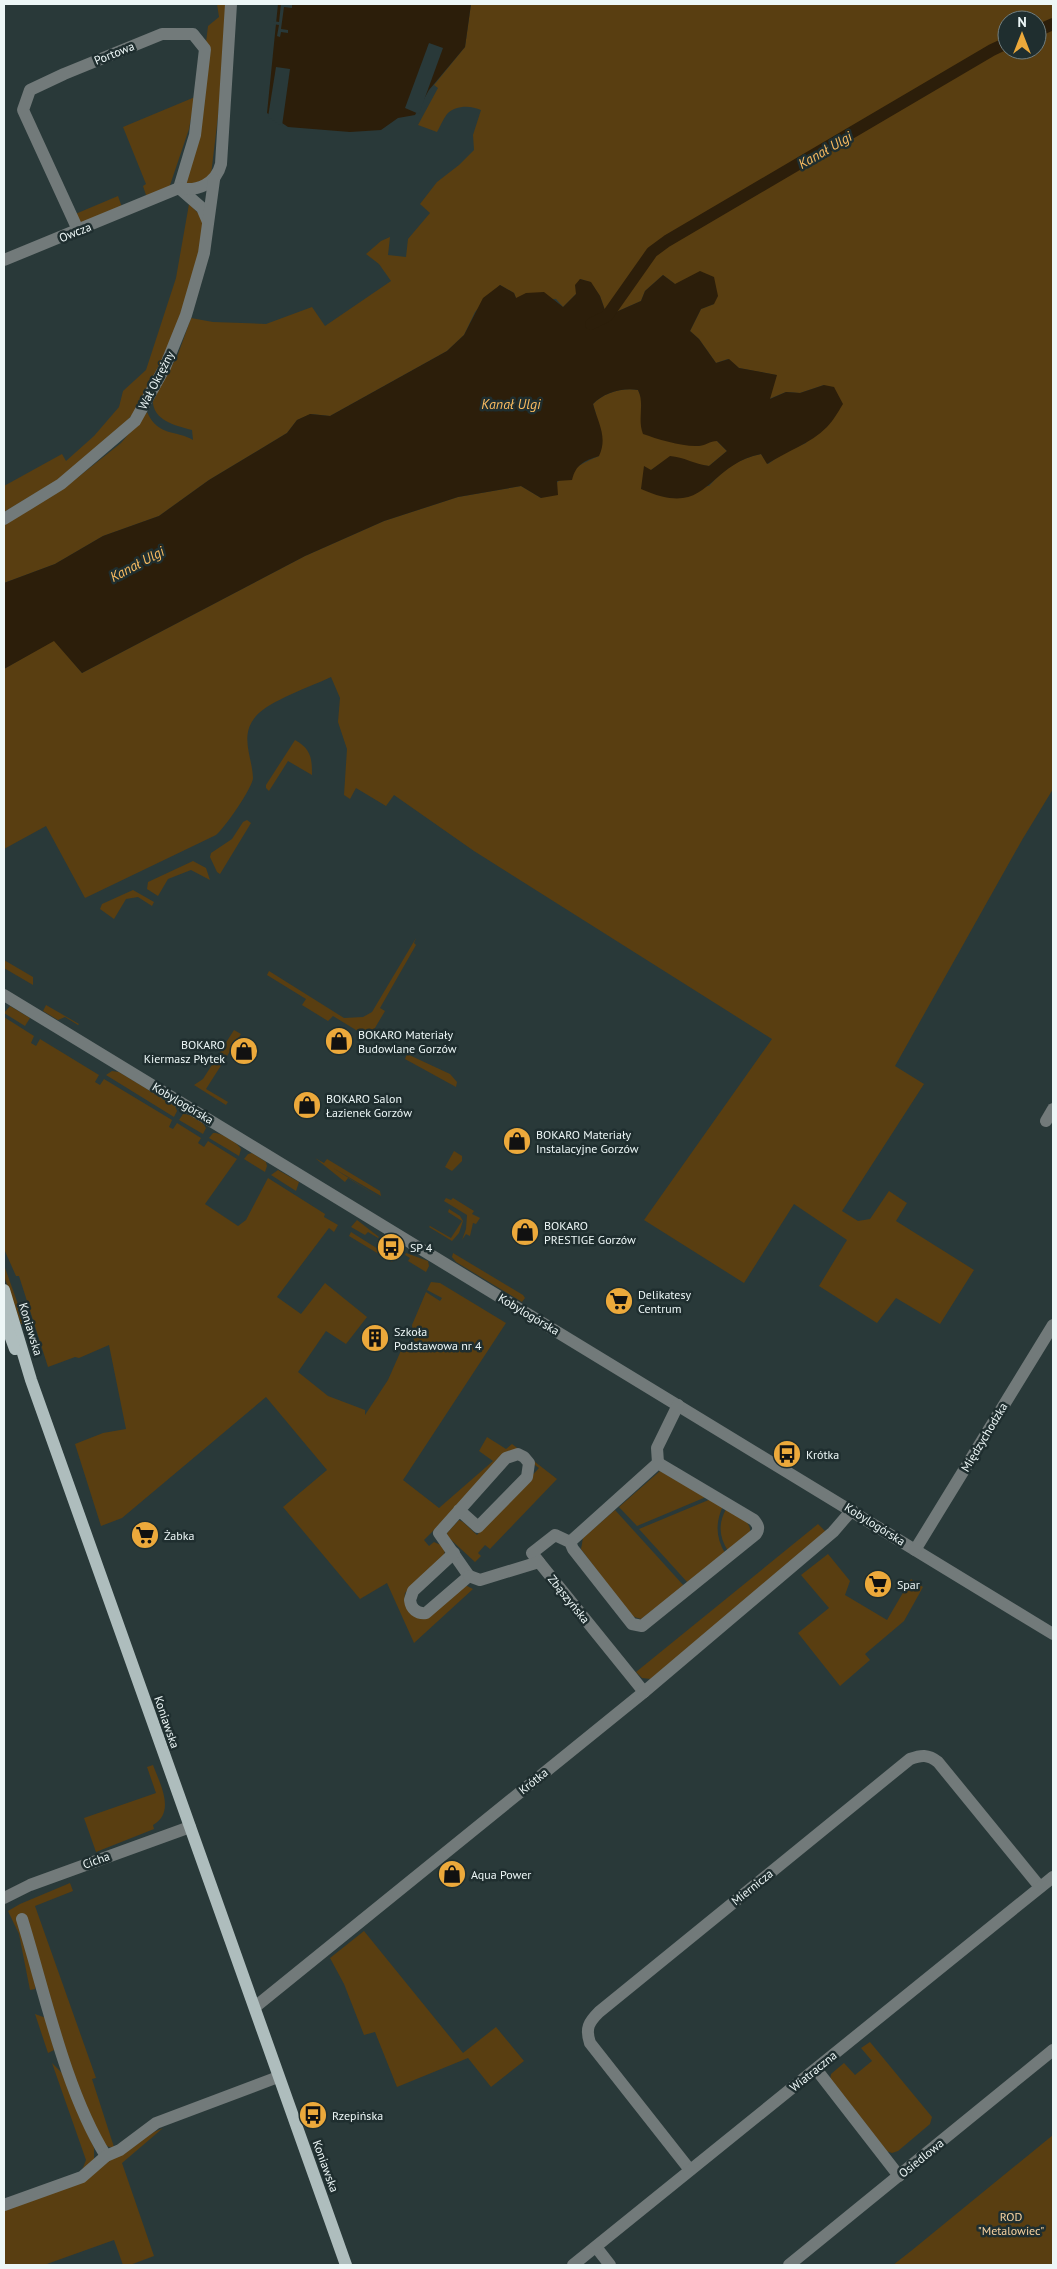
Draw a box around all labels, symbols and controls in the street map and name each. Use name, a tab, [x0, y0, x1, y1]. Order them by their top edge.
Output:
north arrow	[997, 10, 1047, 60]
text: N	[1017, 13, 1027, 31]
street label: Portowa	[92, 38, 136, 68]
water label: Kanał Ulgi	[795, 127, 855, 173]
street label: Owcza	[57, 219, 93, 245]
street label: Wał Okrężny	[135, 348, 177, 412]
water label: Kanał Ulgi	[481, 395, 541, 413]
water label: Kanał Ulgi	[107, 542, 168, 586]
shop icon: BOKARO Materiały Budowlane Gorzów	[324, 1026, 354, 1056]
place label: BOKARO Materiały Budowlane Gorzów	[358, 1027, 457, 1056]
shop icon: BOKARO Kiermasz Płytek	[229, 1036, 259, 1066]
place label: BOKARO Kiermasz Płytek	[144, 1037, 225, 1066]
street label: Kobylogórska	[150, 1079, 216, 1127]
shop icon: BOKARO Salon Łazienek Gorzów	[292, 1090, 322, 1120]
place label: BOKARO Salon Łazienek Gorzów	[326, 1091, 412, 1120]
shop icon: BOKARO Materiały Instalacyjne Gorzów	[502, 1126, 532, 1156]
place label: BOKARO Materiały Instalacyjne Gorzów	[536, 1127, 639, 1156]
shop icon: BOKARO PRESTIGE Gorzów	[510, 1217, 540, 1247]
place label: BOKARO PRESTIGE Gorzów	[544, 1218, 636, 1247]
bus stop icon: SP 4	[376, 1232, 406, 1262]
place label: SP 4	[410, 1240, 433, 1255]
supermarket icon: Delikatesy Centrum	[604, 1286, 634, 1316]
place label: Delikatesy Centrum	[638, 1287, 691, 1316]
street label: Kobylogórska	[496, 1290, 562, 1338]
street label: Koniawska	[16, 1301, 46, 1357]
building icon: Szkoła Podstawowa nr 4	[360, 1323, 390, 1353]
place label: Szkoła Podstawowa nr 4	[394, 1324, 482, 1353]
street label: Międzychodzka	[958, 1400, 1011, 1474]
bus stop icon: Krótka	[772, 1439, 802, 1469]
place label: Krótka	[806, 1447, 839, 1462]
street label: Kobylogórska	[842, 1499, 908, 1549]
supermarket icon: Żabka	[130, 1520, 160, 1550]
place label: Żabka	[164, 1528, 194, 1543]
supermarket icon: Spar	[863, 1569, 893, 1599]
street label: Zbąszyńska	[545, 1572, 593, 1626]
place label: Spar	[897, 1577, 920, 1592]
street label: Koniawska	[151, 1694, 183, 1750]
street label: Krótka	[515, 1765, 551, 1797]
street label: Cicha	[80, 1848, 112, 1872]
shop icon: Aqua Power	[437, 1859, 467, 1889]
street label: Miernicza	[728, 1866, 776, 1908]
place label: Aqua Power	[471, 1867, 531, 1882]
street label: Wiatraczna	[786, 2047, 840, 2095]
bus stop icon: Rzepińska	[298, 2100, 328, 2130]
place label: Rzepińska	[332, 2108, 383, 2123]
street label: Osiedlowa	[895, 2135, 947, 2181]
street label: Koniawska	[310, 2138, 342, 2194]
park label: ROD "Metalowiec"	[978, 2209, 1044, 2238]

